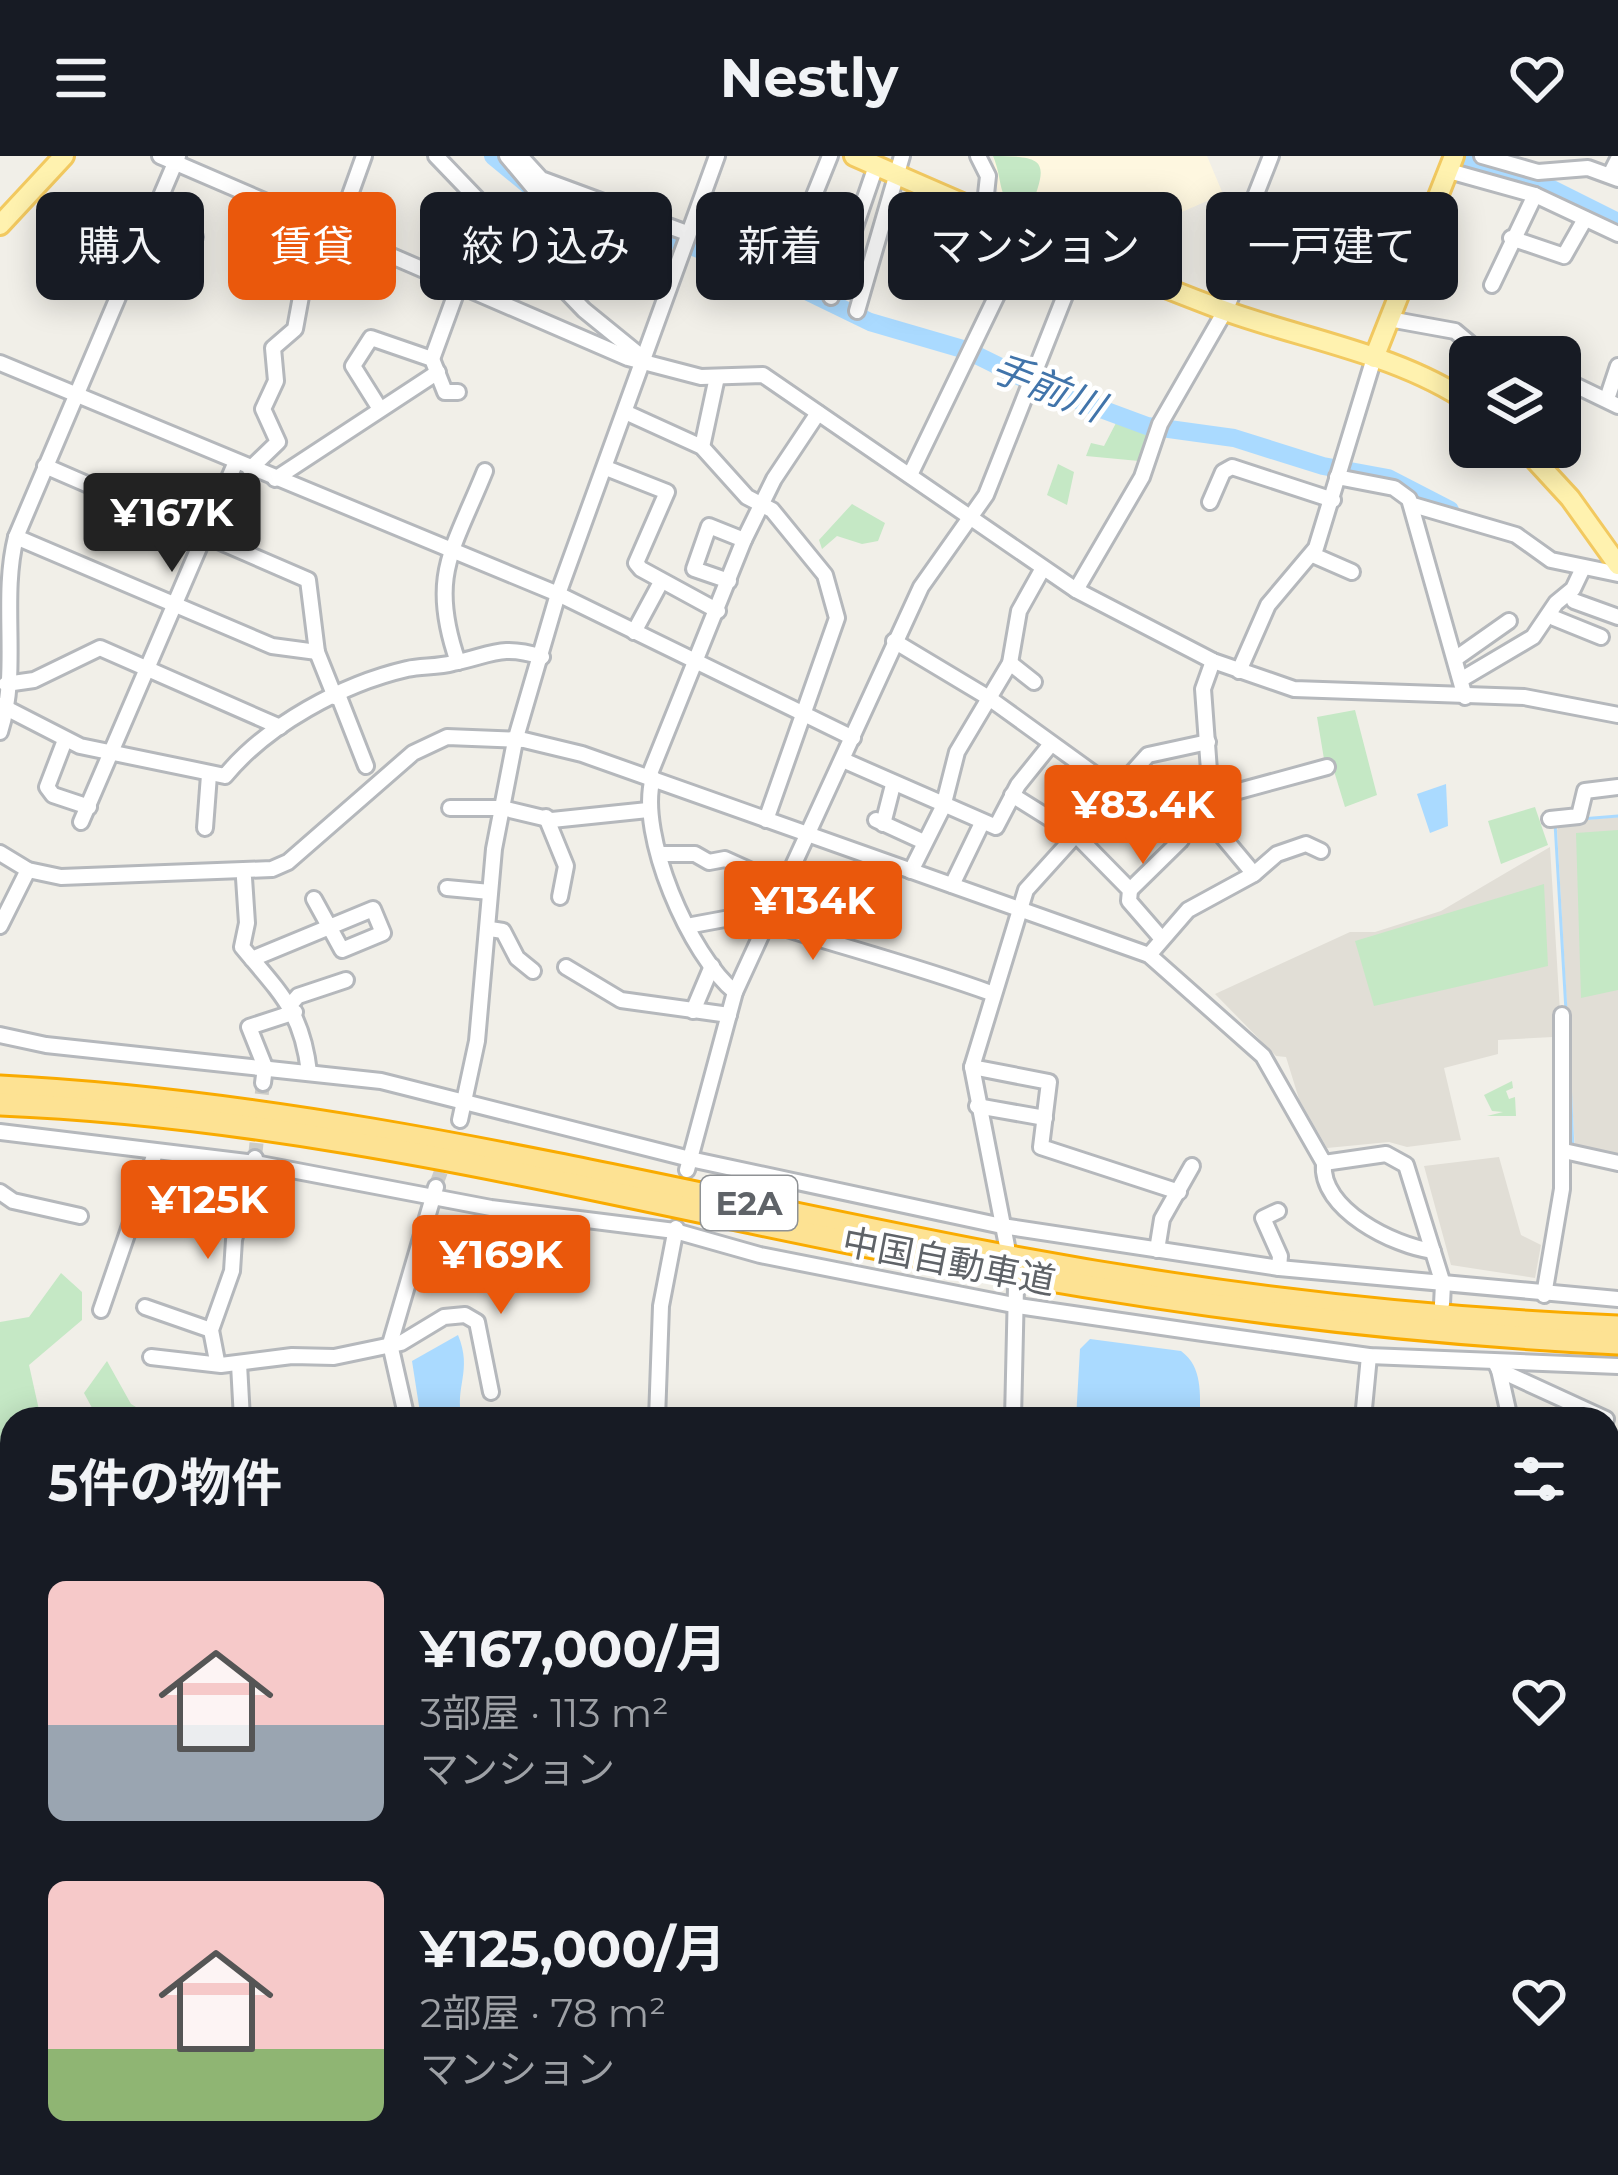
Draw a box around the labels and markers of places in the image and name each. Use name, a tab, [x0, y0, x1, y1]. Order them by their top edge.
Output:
pin: ¥167K	[88, 473, 256, 575]
pin: ¥83.4K	[1045, 765, 1241, 867]
pin: ¥134K	[729, 861, 897, 963]
pin: ¥125K	[124, 1160, 292, 1262]
pin: ¥169K	[417, 1215, 585, 1317]

